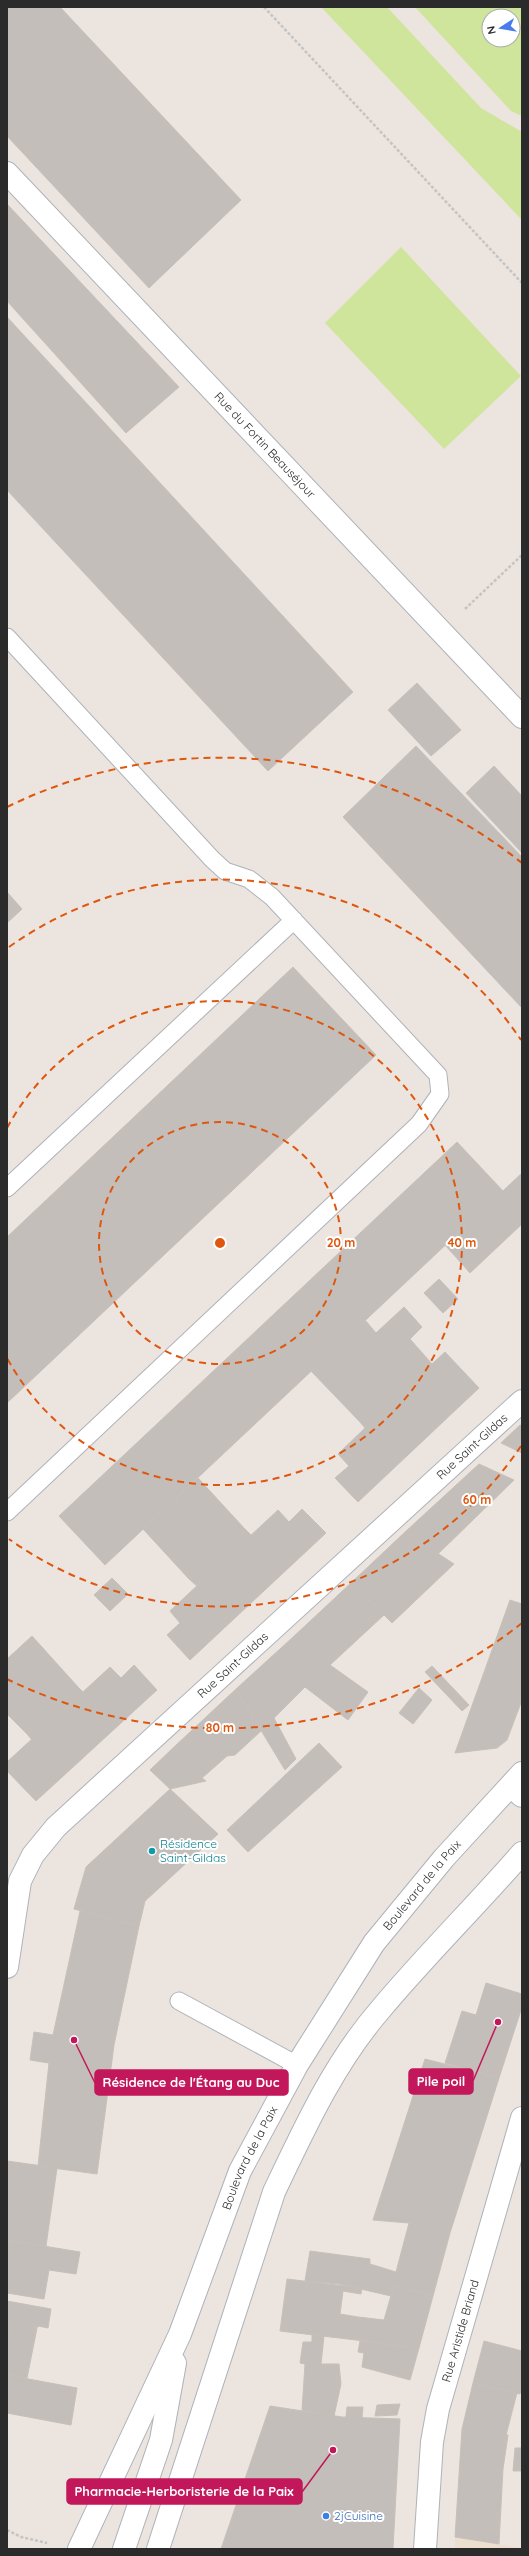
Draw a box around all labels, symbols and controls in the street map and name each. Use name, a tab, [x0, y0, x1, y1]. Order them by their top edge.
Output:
north arrow	[481, 8, 521, 48]
text: N	[484, 25, 499, 35]
street label: Rue du Fortin Beauséjour	[211, 389, 319, 502]
text: 20 m	[327, 1235, 355, 1250]
text: 40 m	[448, 1235, 476, 1250]
centre of rings	[213, 1236, 227, 1250]
street label: Rue Saint-Gildas	[433, 1410, 511, 1482]
text: 60 m	[463, 1492, 491, 1507]
street label: Rue Saint-Gildas	[194, 1628, 271, 1701]
text: 80 m	[206, 1720, 234, 1735]
place label: Résidence Saint-Gildas	[160, 1836, 226, 1865]
street label: Boulevard de la Paix	[380, 1837, 464, 1933]
marker: Résidence Saint-Gildas	[147, 1846, 157, 1856]
callout: Pile poil	[409, 2069, 473, 2094]
callout: Résidence de l'Étang au Duc	[95, 2070, 288, 2095]
text: Pile poil	[417, 2073, 465, 2089]
text: Résidence de l'Étang au Duc	[103, 2074, 280, 2090]
street label: Boulevard de la Paix	[218, 2103, 281, 2212]
street label: Rue Aristide Briand	[438, 2278, 482, 2384]
callout: Pharmacie-Herboristerie de la Paix	[67, 2479, 302, 2504]
text: Pharmacie-Herboristerie de la Paix	[74, 2483, 294, 2499]
place label: 2jCuisine	[334, 2508, 383, 2523]
marker: 2jCuisine	[321, 2511, 331, 2521]

